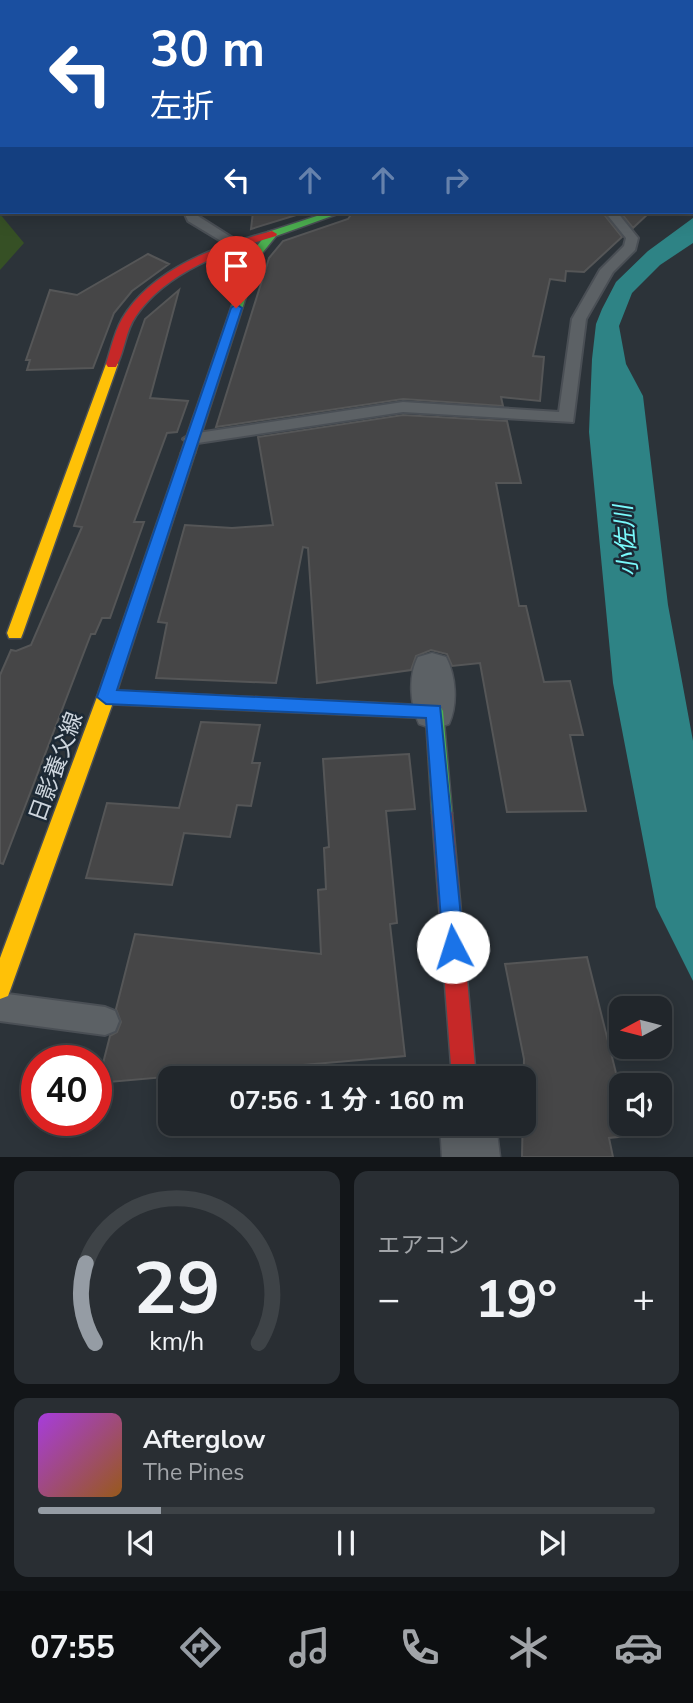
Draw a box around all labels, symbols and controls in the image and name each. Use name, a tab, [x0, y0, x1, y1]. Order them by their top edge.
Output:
text: 30 m	[150, 16, 265, 83]
icon: left	[35, 28, 126, 119]
text: 左折	[150, 85, 214, 128]
icon: left	[218, 161, 256, 199]
icon: ahead	[291, 161, 329, 199]
icon: ahead	[364, 161, 402, 199]
icon: right	[437, 161, 475, 199]
pin	[206, 236, 266, 308]
icon: arrive	[217, 247, 255, 285]
water label: 小佐川	[607, 501, 645, 578]
street label: 日影養父線	[22, 708, 90, 826]
position arrow	[416, 910, 490, 984]
north arrow	[609, 996, 672, 1059]
map controls	[609, 996, 672, 1136]
speed limit sign: 40	[21, 1045, 112, 1136]
button: sound	[609, 1073, 672, 1136]
text: 07:56 · 1 分 · 160 m	[229, 1083, 465, 1118]
text: エアコン	[378, 1230, 470, 1261]
text: 29	[133, 1240, 220, 1340]
text: 19°	[475, 1264, 557, 1335]
text: −	[378, 1274, 400, 1325]
text: +	[632, 1274, 655, 1325]
text: km/h	[149, 1325, 204, 1359]
text: Afterglow	[143, 1422, 266, 1457]
text: The Pines	[143, 1457, 244, 1488]
icon: previous	[122, 1524, 160, 1562]
icon: pause	[327, 1524, 365, 1562]
icon: next	[533, 1524, 571, 1562]
icon: directions	[176, 1623, 225, 1672]
icon: music	[285, 1623, 334, 1672]
icon: phone	[395, 1623, 444, 1672]
icon: climate	[504, 1623, 553, 1672]
icon: car	[614, 1623, 663, 1672]
text: 07:55	[30, 1626, 115, 1669]

